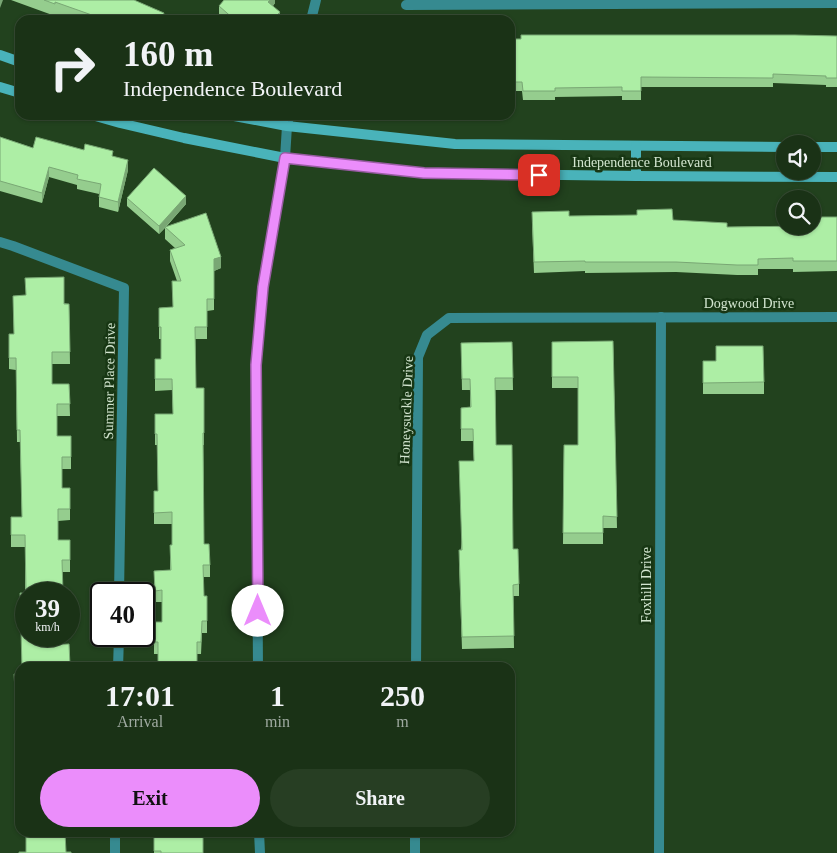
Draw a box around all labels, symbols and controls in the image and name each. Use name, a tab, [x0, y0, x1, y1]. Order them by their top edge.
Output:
icon: right	[40, 35, 105, 100]
text: 160 m	[123, 35, 213, 74]
text: Independence Boulevard	[123, 76, 342, 101]
map controls	[776, 135, 821, 235]
button: sound	[776, 135, 821, 180]
pin	[518, 154, 560, 196]
street label: Independence Boulevard	[572, 155, 712, 170]
icon: arrive	[525, 161, 553, 189]
button: search	[776, 190, 821, 235]
street label: Dogwood Drive	[704, 296, 794, 311]
street label: Summer Place Drive	[101, 323, 118, 439]
street label: Honeysuckle Drive	[397, 356, 416, 464]
street label: Foxhill Drive	[639, 547, 654, 623]
speed limit sign: 40	[90, 582, 155, 647]
position arrow	[231, 584, 283, 636]
text: 39	[35, 595, 60, 622]
text: km/h	[35, 620, 60, 634]
text: 17:01	[105, 679, 175, 712]
text: 1	[270, 679, 285, 712]
text: 250	[380, 679, 425, 712]
text: Arrival	[117, 713, 163, 730]
text: min	[265, 713, 290, 730]
text: m	[396, 713, 409, 730]
button: Exit	[40, 769, 260, 827]
button: Share	[270, 769, 490, 827]

